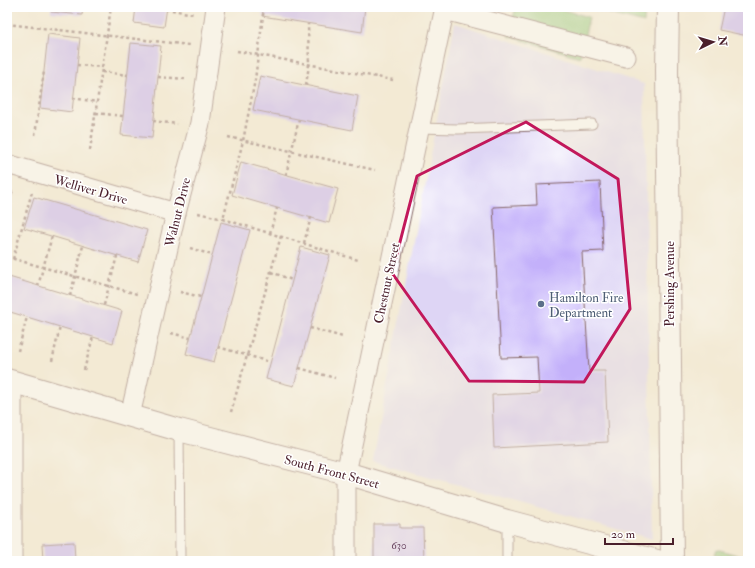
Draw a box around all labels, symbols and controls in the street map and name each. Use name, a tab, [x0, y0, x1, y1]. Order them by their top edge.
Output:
north arrow	[693, 22, 733, 62]
text: N	[715, 35, 729, 48]
street label: Welliver Drive	[51, 172, 130, 208]
street label: Walnut Drive	[161, 175, 194, 249]
street label: Chestnut Street	[371, 241, 403, 325]
street label: Pershing Avenue	[662, 241, 678, 327]
place label: Hamilton Fire Department	[549, 290, 624, 322]
marker: Hamilton Fire Department	[536, 299, 546, 309]
street label: South Front Street	[282, 452, 381, 492]
scale bar	[605, 520, 673, 546]
text: 20 m	[611, 527, 636, 542]
house number: 630	[391, 539, 407, 552]

